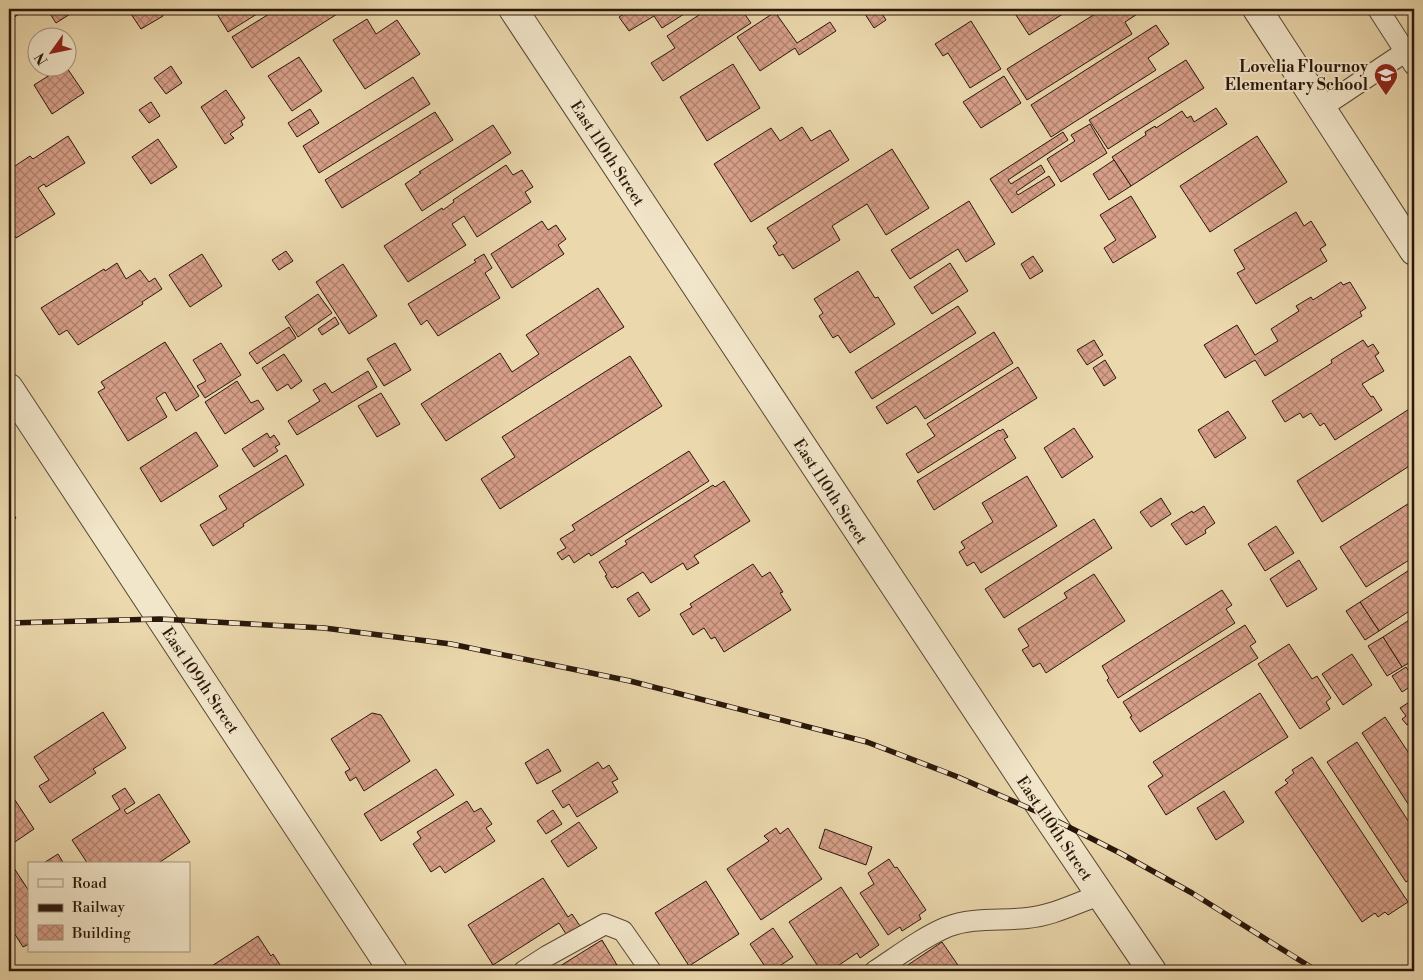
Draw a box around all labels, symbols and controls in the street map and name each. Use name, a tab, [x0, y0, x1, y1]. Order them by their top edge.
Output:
north arrow	[28, 28, 78, 78]
text: N	[31, 49, 53, 68]
place label: Lovelia Flournoy Elementary School	[1225, 57, 1369, 95]
school or university icon: Lovelia Flournoy Elementary School	[1373, 62, 1399, 96]
street label: East 110th Street	[566, 97, 649, 210]
street label: East 110th Street	[789, 435, 872, 548]
street label: East 109th Street	[157, 624, 243, 738]
street label: East 110th Street	[1012, 772, 1097, 885]
legend	[28, 862, 190, 952]
text: Road	[72, 874, 107, 893]
text: Railway	[72, 898, 126, 917]
text: Building	[71, 924, 131, 943]

